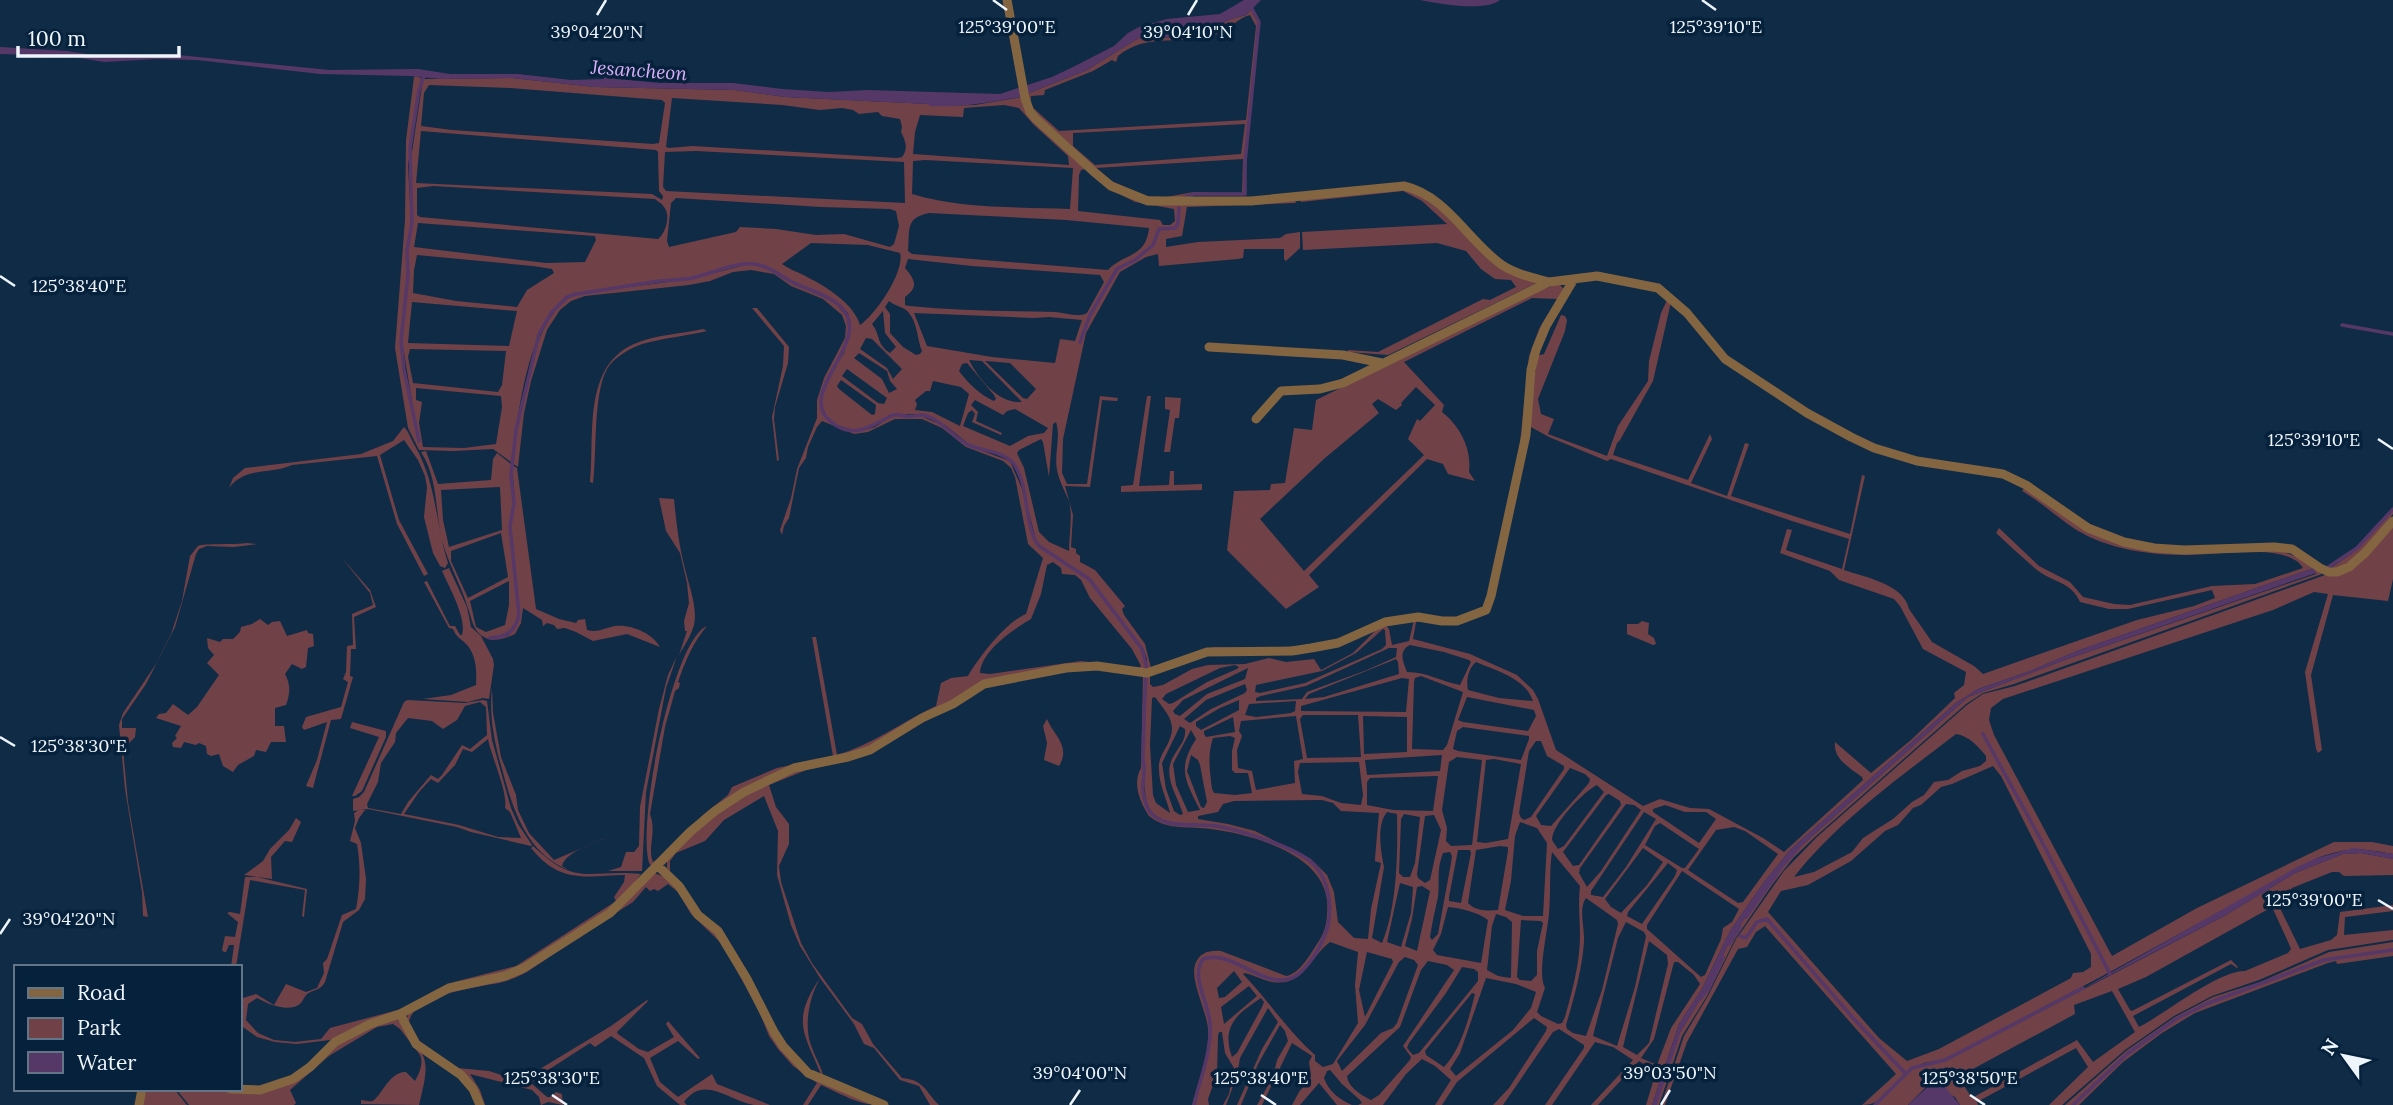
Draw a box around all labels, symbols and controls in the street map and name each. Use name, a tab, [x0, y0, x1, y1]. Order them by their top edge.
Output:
scale bar	[18, 14, 178, 58]
text: 125°39'00"E	[958, 15, 1056, 38]
text: 125°39'10"E	[1670, 15, 1762, 38]
text: 39°04'20"N	[551, 20, 643, 43]
text: 39°04'10"N	[1143, 20, 1233, 43]
text: 100 m	[28, 25, 86, 52]
water label: Jesancheon	[589, 55, 688, 85]
text: 125°38'40"E	[32, 274, 126, 297]
text: 125°39'10"E	[2268, 428, 2360, 451]
text: 125°38'30"E	[31, 734, 127, 757]
text: 125°39'00"E	[2265, 888, 2363, 911]
text: 39°04'20"N	[23, 907, 115, 930]
legend	[14, 965, 242, 1091]
text: Road	[77, 979, 126, 1006]
text: Park	[77, 1014, 121, 1041]
north arrow	[2309, 1021, 2379, 1091]
text: N	[2316, 1034, 2344, 1059]
text: Water	[77, 1049, 136, 1076]
text: 39°04'00"N	[1033, 1061, 1127, 1084]
text: 39°03'50"N	[1623, 1061, 1717, 1084]
text: 125°38'30"E	[504, 1066, 600, 1089]
text: 125°38'40"E	[1214, 1066, 1308, 1089]
text: 125°38'50"E	[1922, 1066, 2018, 1089]

